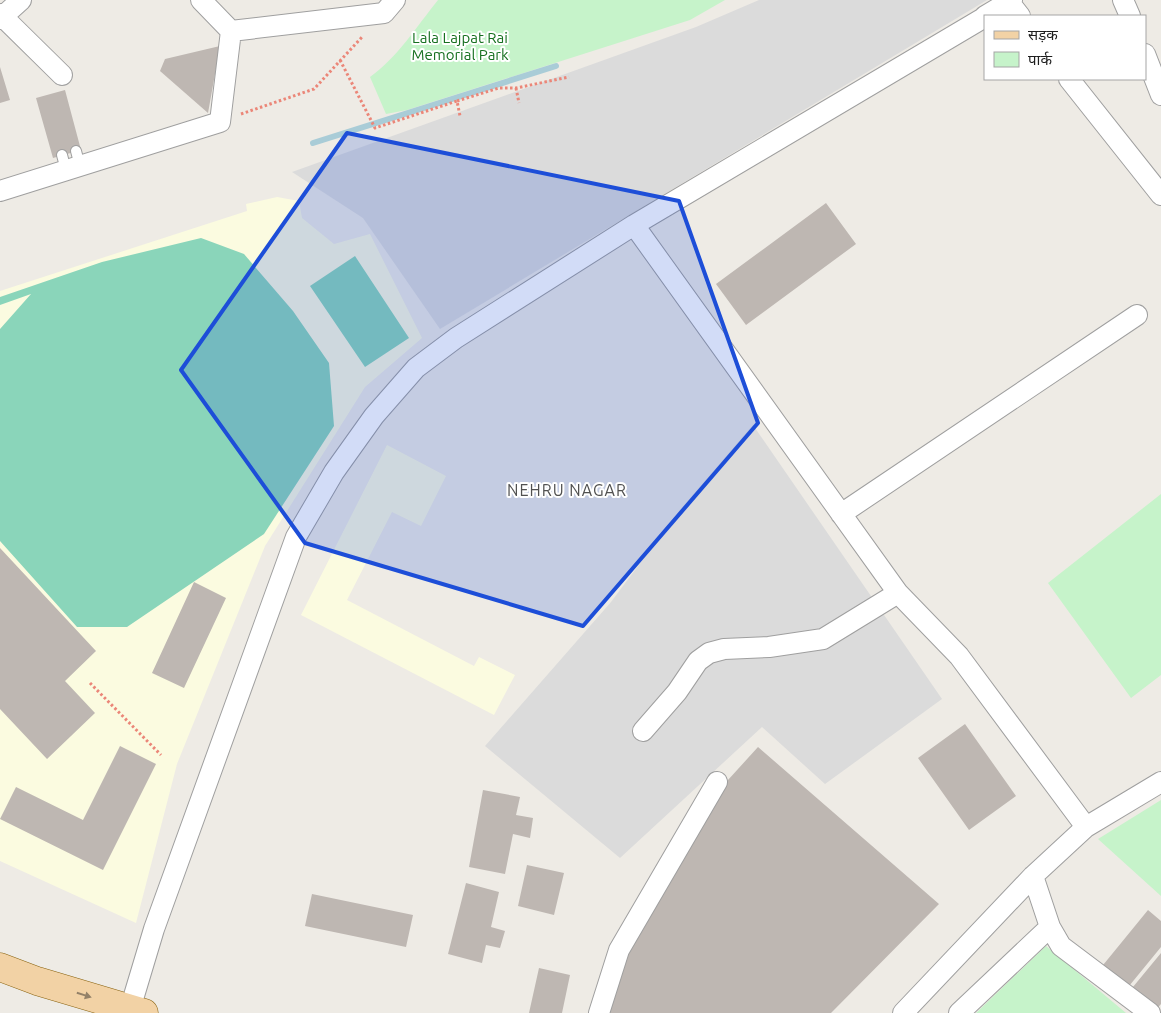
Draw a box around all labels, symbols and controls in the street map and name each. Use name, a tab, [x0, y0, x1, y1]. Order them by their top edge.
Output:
legend	[984, 15, 1146, 80]
text: सड़क	[1028, 26, 1058, 43]
park label: Lala Lajpat Rai Memorial Park	[411, 29, 509, 63]
text: पार्क	[1028, 51, 1052, 68]
district label: NEHRU NAGAR	[507, 481, 627, 499]
one-way arrow	[77, 992, 92, 1000]

